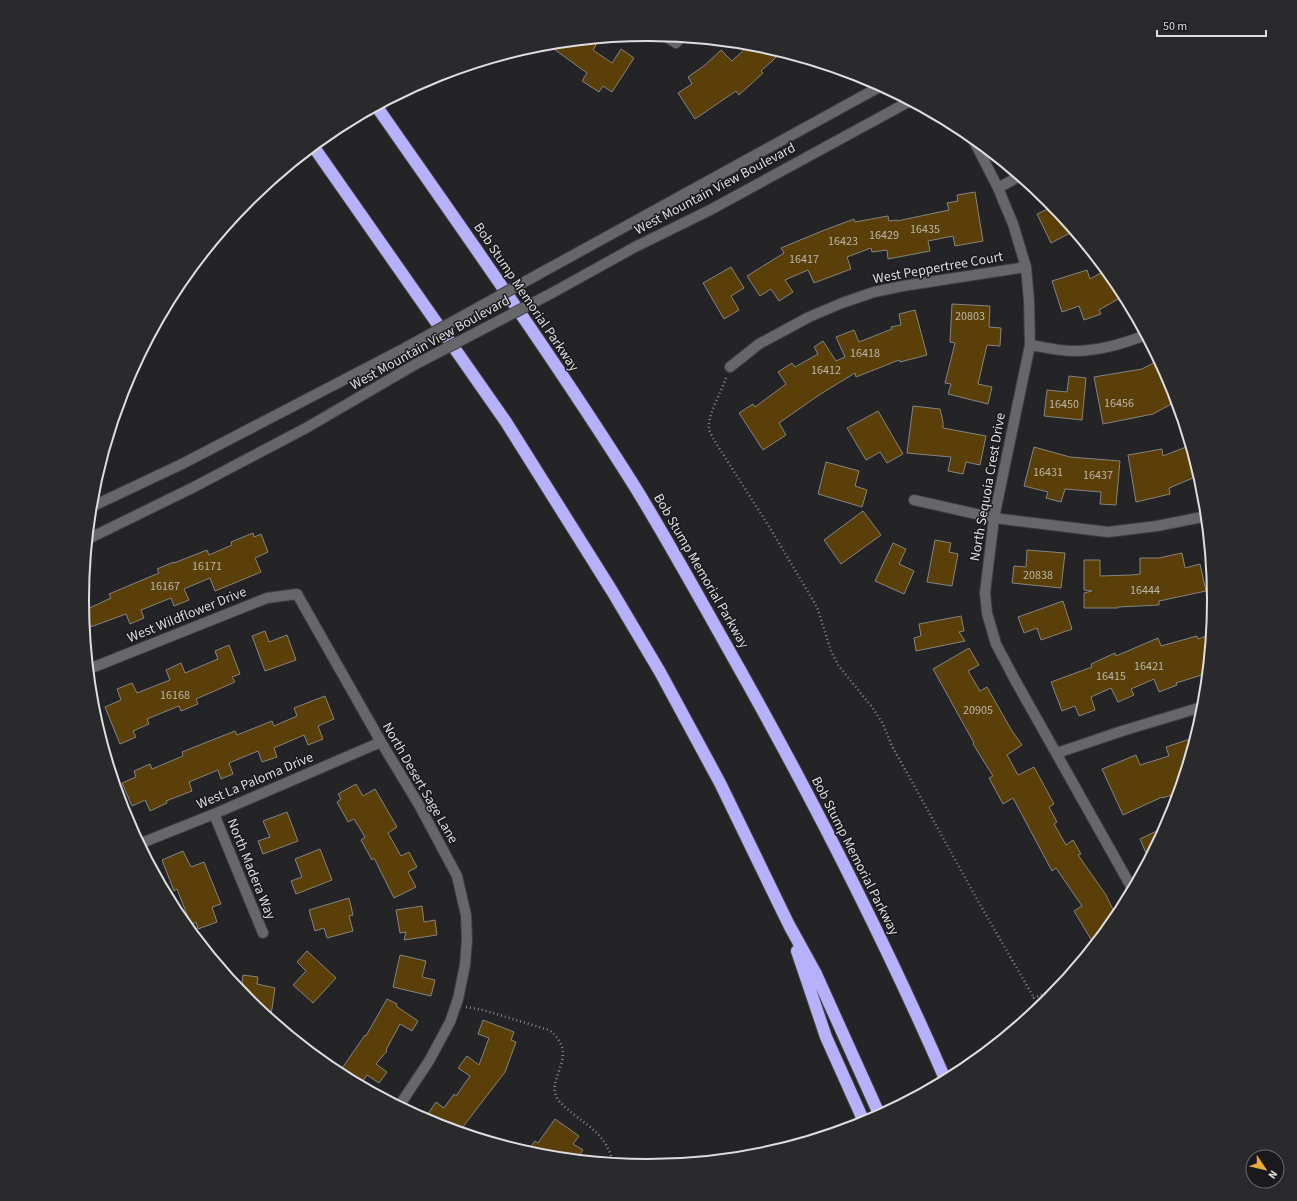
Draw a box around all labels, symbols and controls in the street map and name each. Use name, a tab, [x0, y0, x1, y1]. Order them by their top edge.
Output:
scale bar	[1157, 12, 1266, 38]
text: 50 m	[1163, 18, 1187, 35]
street label: West Mountain View Boulevard	[631, 138, 799, 240]
street label: Bob Stump Memorial Parkway	[469, 219, 584, 376]
house number: 16435	[910, 221, 940, 238]
house number: 16429	[869, 227, 899, 244]
house number: 16423	[828, 233, 858, 250]
street label: West Peppertree Court	[871, 247, 1005, 289]
house number: 16417	[789, 251, 819, 268]
street label: West Mountain View Boulevard	[346, 291, 514, 395]
house number: 20803	[955, 308, 985, 325]
house number: 16418	[850, 345, 880, 362]
house number: 16412	[811, 362, 841, 379]
house number: 16456	[1104, 395, 1134, 412]
house number: 16450	[1049, 396, 1079, 413]
street label: North Sequoia Crest Drive	[965, 411, 1011, 563]
house number: 16431	[1033, 464, 1063, 481]
house number: 16437	[1083, 467, 1113, 484]
street label: Bob Stump Memorial Parkway	[648, 490, 754, 653]
house number: 16171	[192, 558, 222, 575]
house number: 20838	[1023, 567, 1053, 584]
house number: 16167	[150, 578, 180, 595]
street label: West Wildflower Drive	[124, 582, 250, 648]
house number: 16444	[1130, 582, 1160, 599]
house number: 16421	[1134, 658, 1164, 675]
house number: 16415	[1096, 668, 1126, 685]
house number: 16168	[160, 687, 190, 704]
house number: 20905	[963, 702, 993, 719]
street label: North Desert Sage Lane	[377, 719, 463, 847]
street label: West La Paloma Drive	[194, 747, 317, 815]
street label: Bob Stump Memorial Parkway	[806, 773, 904, 939]
street label: North Madera Way	[222, 815, 281, 923]
north arrow	[1245, 1149, 1285, 1189]
text: N	[1265, 1167, 1281, 1182]

